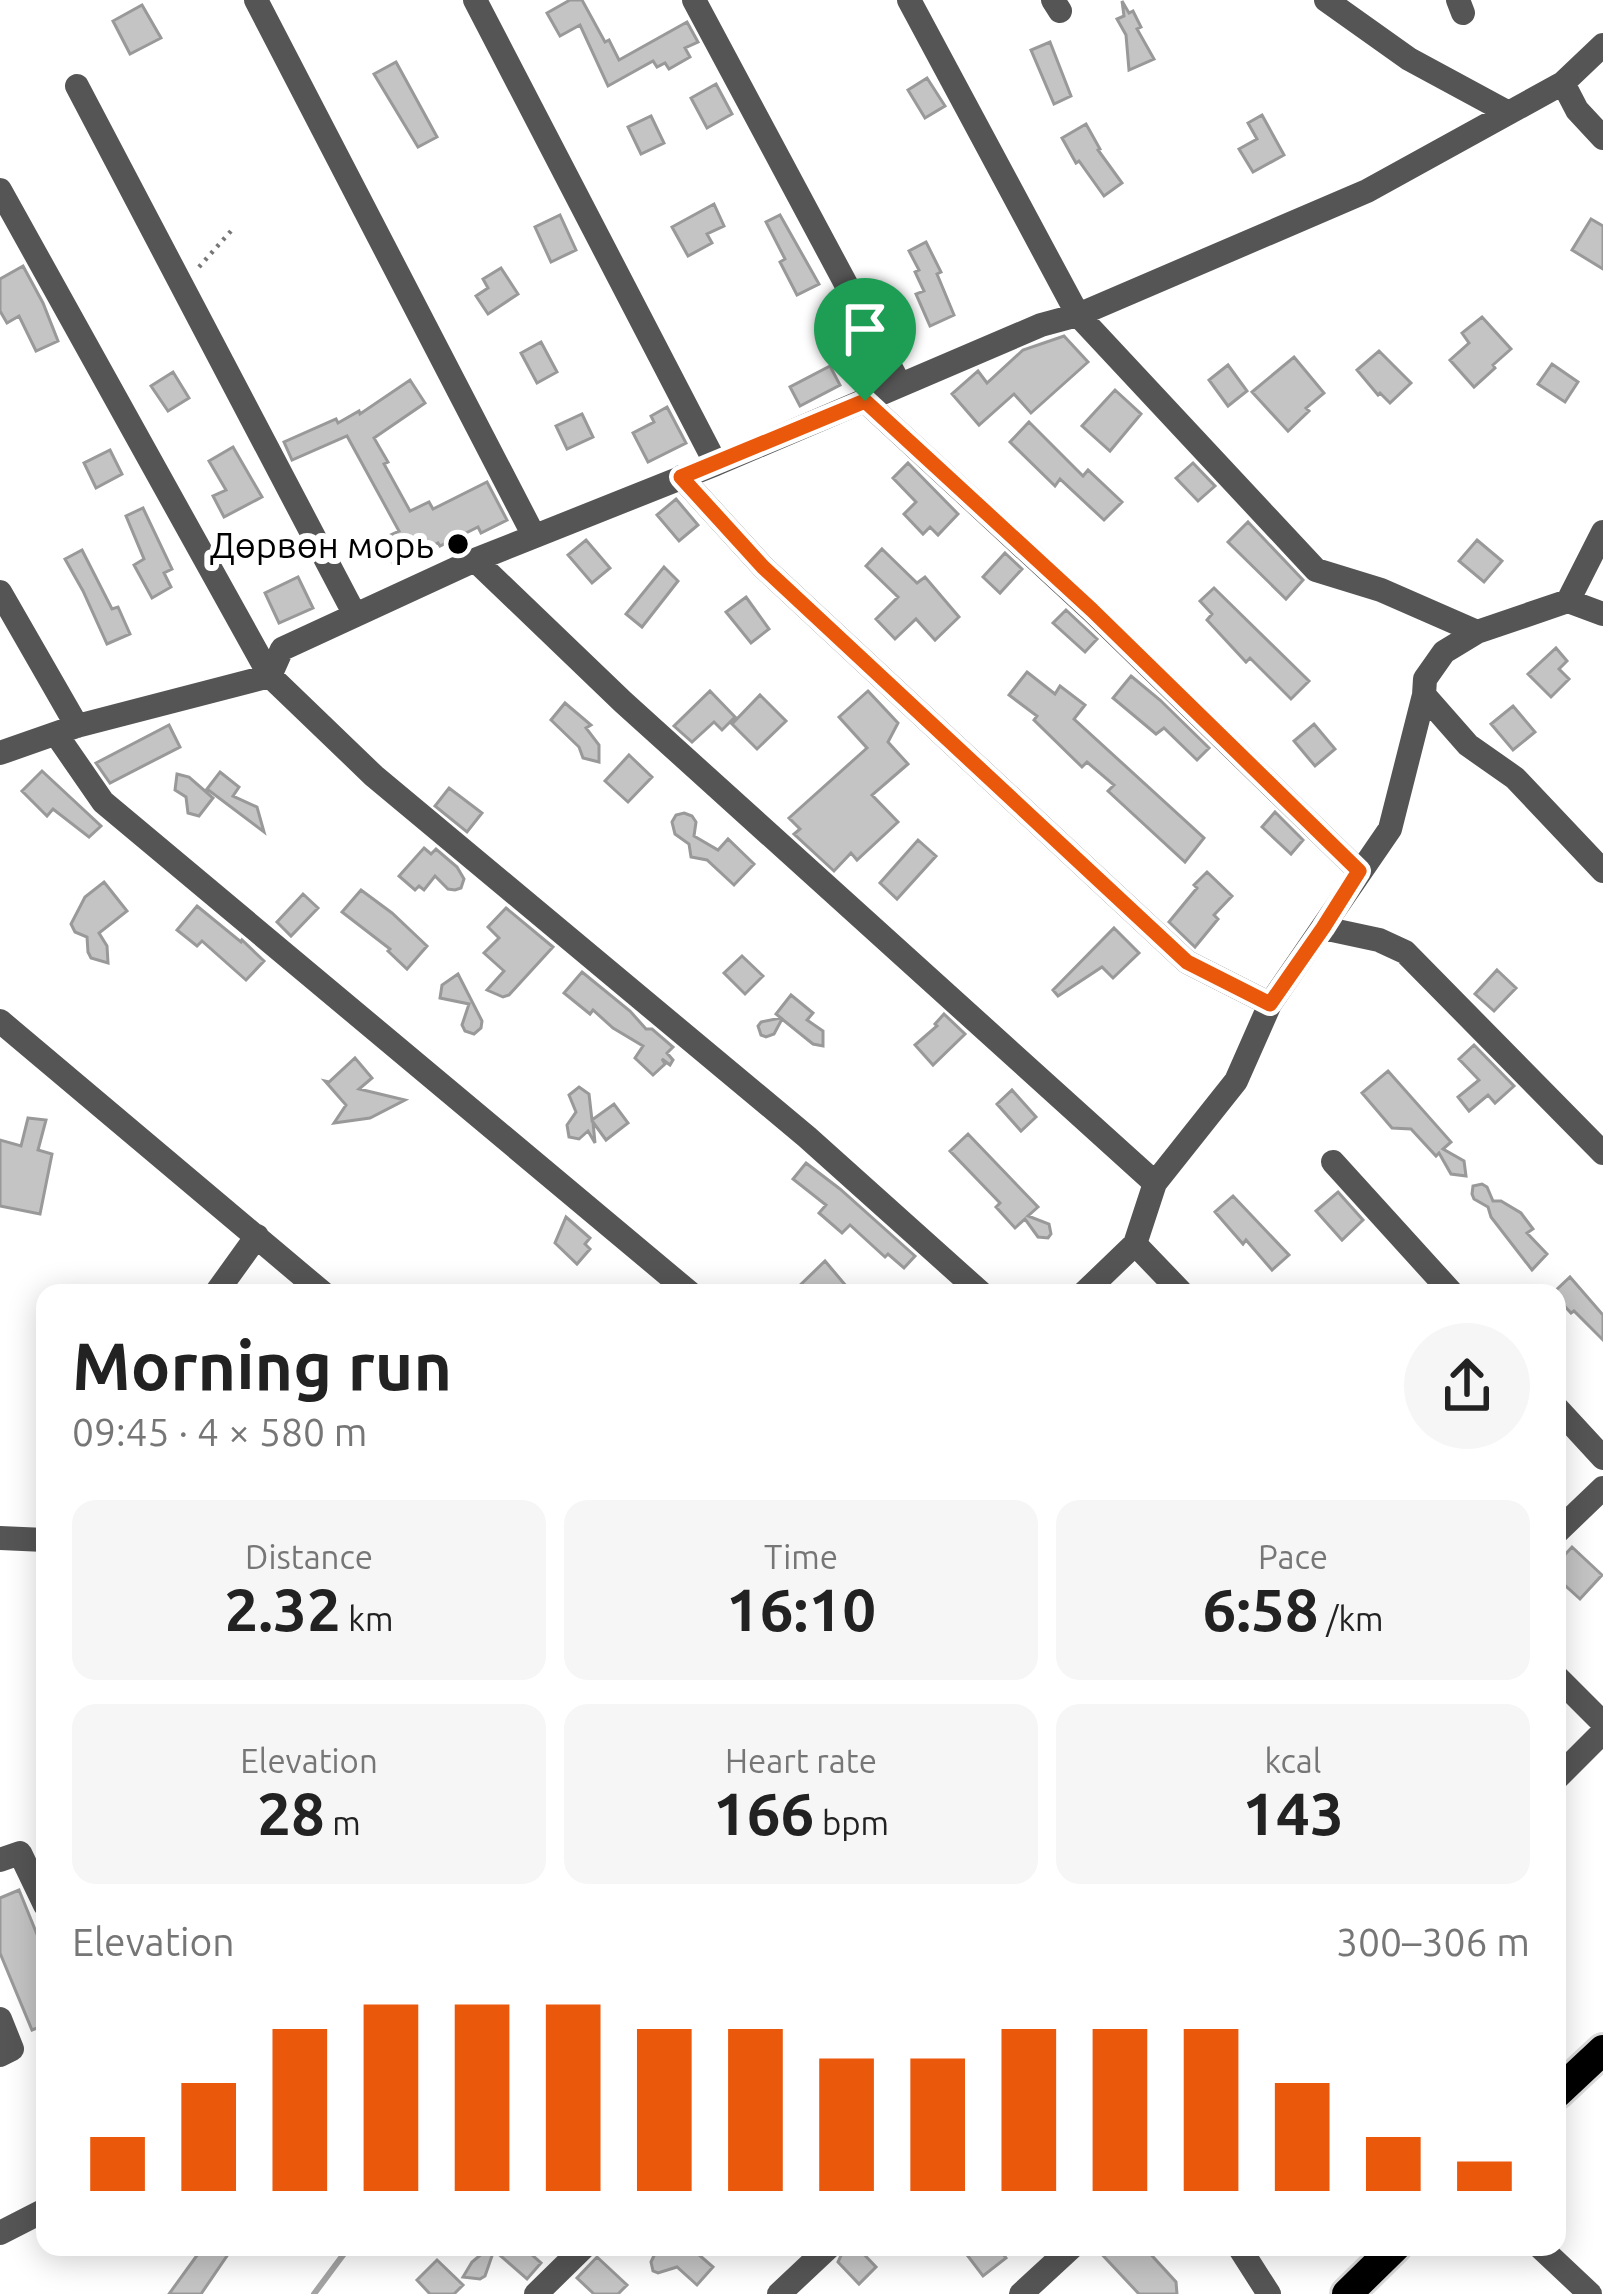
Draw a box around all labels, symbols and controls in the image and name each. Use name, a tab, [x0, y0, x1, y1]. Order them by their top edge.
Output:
pin	[814, 278, 916, 401]
icon: arrive	[832, 296, 898, 362]
place label: Дөрвөн морь	[210, 524, 434, 565]
marker: Дөрвөн морь	[445, 531, 471, 557]
button: share	[1404, 1323, 1530, 1449]
text: Morning run	[72, 1328, 452, 1402]
text: 09:45 · 4 × 580 m	[72, 1410, 367, 1453]
text: Distance	[245, 1538, 373, 1575]
text: Time	[764, 1538, 838, 1575]
text: Pace	[1258, 1538, 1328, 1575]
text: 2.32	[225, 1575, 341, 1642]
text: 16:10	[726, 1575, 876, 1642]
text: 6:58	[1202, 1575, 1319, 1642]
text: km	[341, 1600, 393, 1637]
text: /km	[1319, 1600, 1384, 1637]
text: Elevation	[240, 1742, 378, 1779]
text: Heart rate	[725, 1742, 877, 1779]
text: kcal	[1265, 1742, 1321, 1779]
text: 28	[257, 1779, 325, 1846]
text: 166	[713, 1779, 814, 1846]
text: 143	[1242, 1779, 1344, 1846]
text: m	[325, 1804, 361, 1841]
text: bpm	[814, 1804, 889, 1841]
text: Elevation	[72, 1920, 235, 1963]
text: 300–306 m	[1336, 1920, 1530, 1963]

